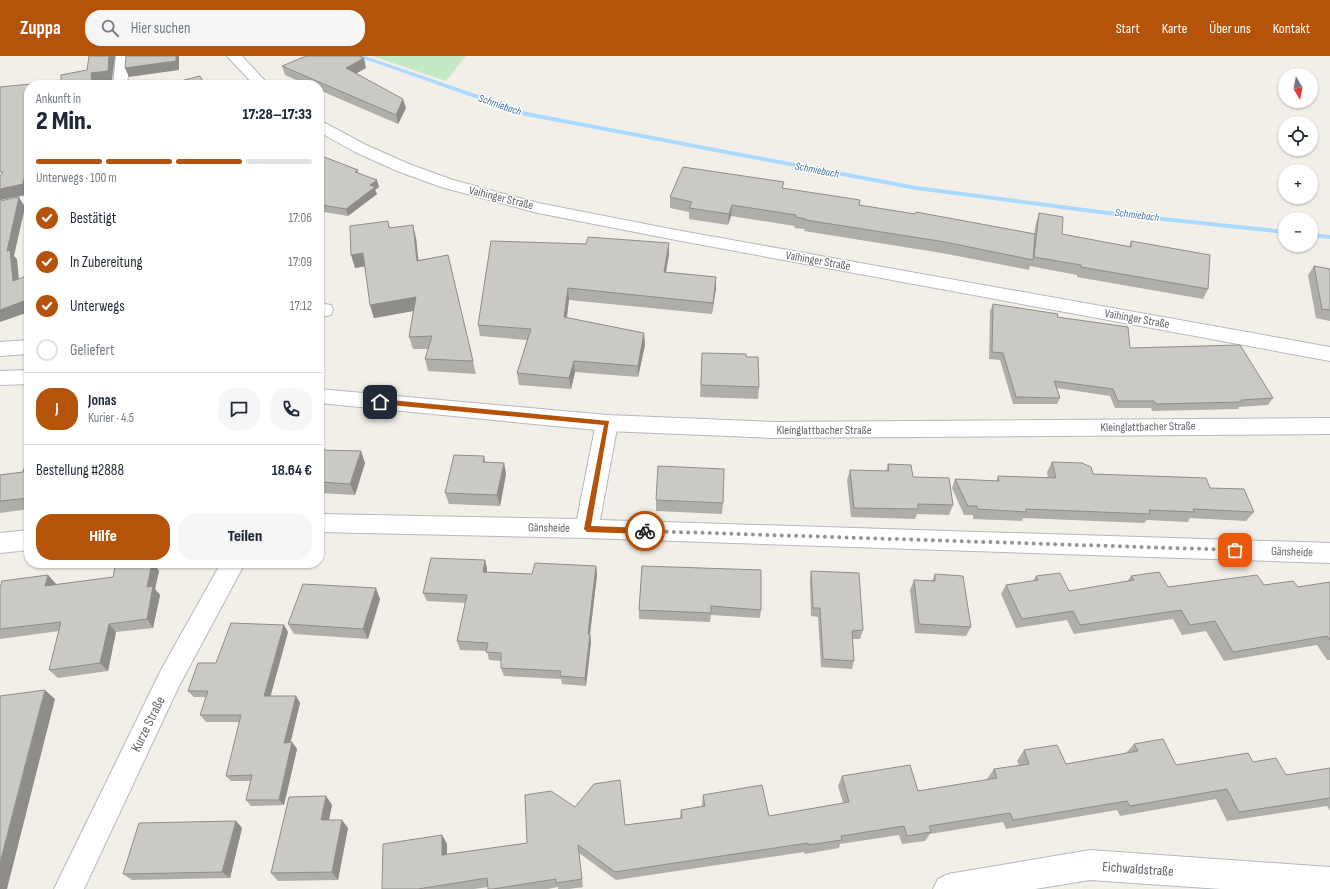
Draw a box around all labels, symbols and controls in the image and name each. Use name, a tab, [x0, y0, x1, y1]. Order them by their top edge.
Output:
search box	[85, 10, 365, 46]
text: Zuppa	[20, 17, 61, 40]
icon: search	[99, 17, 121, 39]
text: Hier suchen	[131, 19, 190, 38]
text: Start	[1116, 20, 1140, 37]
text: Karte	[1162, 20, 1187, 37]
text: Über uns	[1209, 20, 1251, 37]
text: Kontakt	[1273, 20, 1310, 37]
north arrow	[1278, 68, 1318, 108]
map controls	[1278, 68, 1318, 252]
text: Ankunft in	[36, 91, 81, 107]
water label: Schmiebach	[477, 92, 524, 119]
text: 17:28–17:33	[243, 105, 312, 124]
text: 2 Min.	[36, 106, 92, 137]
button: locate	[1278, 116, 1318, 156]
water label: Schmiebach	[794, 159, 840, 181]
button: +	[1278, 164, 1318, 204]
text: Unterwegs · 100 m	[36, 170, 117, 186]
street label: Vaihinger Straße	[467, 183, 535, 213]
water label: Schmiebach	[1114, 206, 1160, 224]
icon: check	[36, 207, 58, 229]
text: Bestätigt	[70, 209, 116, 228]
text: 17:06	[288, 210, 312, 226]
button: −	[1278, 212, 1318, 252]
street label: Vaihinger Straße	[784, 248, 852, 274]
icon: check	[36, 251, 58, 273]
text: In Zubereitung	[70, 253, 143, 272]
text: 17:09	[288, 254, 312, 270]
icon: check	[36, 295, 58, 317]
text: Unterwegs	[70, 297, 125, 316]
text: 17:12	[290, 298, 312, 314]
street label: Vaihinger Straße	[1103, 306, 1171, 332]
text: Geliefert	[70, 341, 115, 360]
pin	[363, 385, 397, 419]
button: chat	[218, 388, 260, 430]
button: phone	[270, 388, 312, 430]
text: Jonas	[88, 391, 116, 410]
icon: home	[369, 391, 391, 413]
text: J	[55, 399, 59, 418]
text: Kurier · 4.5	[88, 410, 134, 426]
street label: Kleinglattbacher Straße	[1100, 419, 1196, 435]
street label: Kleinglattbacher Straße	[776, 423, 872, 438]
text: Bestellung #2888	[36, 461, 124, 480]
text: 18.64 €	[272, 461, 312, 480]
courier	[625, 511, 665, 551]
button: Hilfe	[36, 514, 170, 560]
button: Teilen	[178, 514, 312, 560]
street label: Gänsheide	[528, 520, 570, 536]
icon: bike	[634, 520, 656, 542]
pin	[1218, 533, 1252, 567]
icon: bag	[1224, 539, 1246, 561]
street label: Gänsheide	[1271, 544, 1313, 560]
street label: Kurze Straße	[127, 693, 169, 755]
street label: Eichwaldstraße	[1102, 858, 1174, 880]

